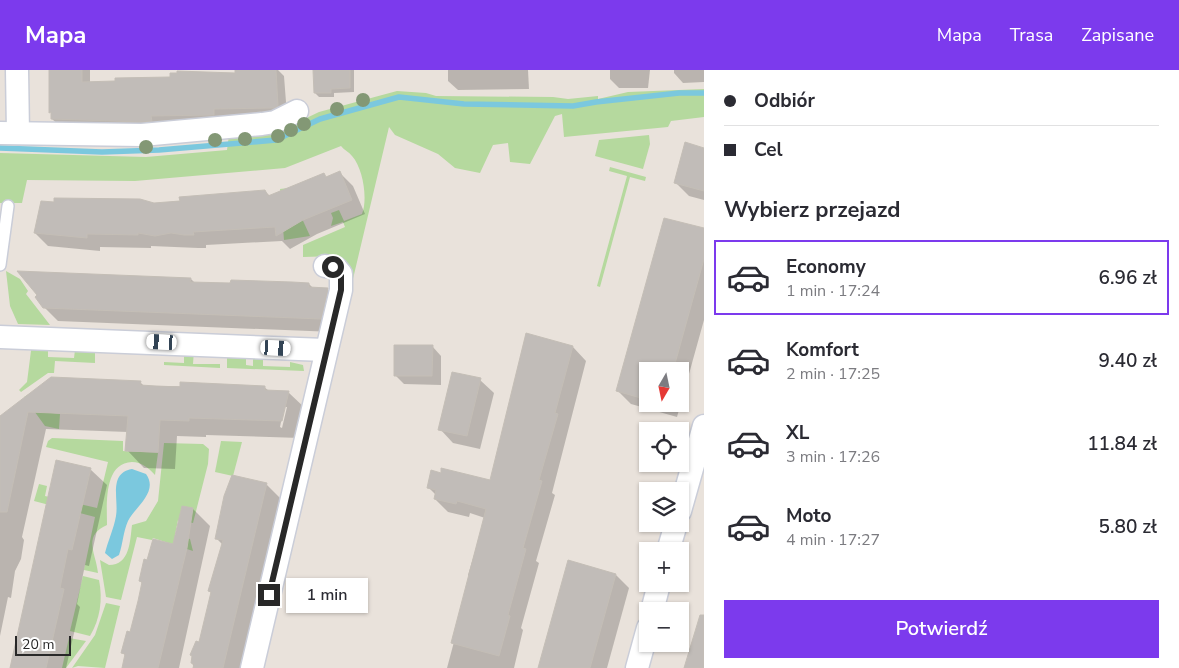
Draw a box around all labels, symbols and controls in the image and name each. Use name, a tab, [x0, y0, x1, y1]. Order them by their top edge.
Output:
text: Mapa	[25, 19, 87, 51]
text: Mapa	[937, 23, 982, 47]
text: Trasa	[1010, 23, 1053, 47]
text: Zapisane	[1081, 23, 1154, 47]
text: Odbiór	[754, 88, 815, 114]
text: Cel	[754, 137, 783, 163]
text: Wybierz przejazd	[724, 195, 900, 225]
text: Economy	[786, 254, 866, 280]
icon: car	[726, 255, 771, 300]
route start	[322, 256, 344, 278]
text: 6.96 zł	[1099, 265, 1157, 291]
text: 1 min · 17:24	[786, 280, 880, 302]
car	[146, 334, 177, 350]
text: Komfort	[786, 337, 859, 363]
icon: car	[726, 338, 771, 383]
car	[260, 340, 291, 356]
text: 9.40 zł	[1099, 348, 1157, 374]
north arrow	[639, 362, 689, 412]
map controls	[639, 362, 689, 652]
text: 2 min · 17:25	[786, 363, 880, 385]
text: XL	[786, 420, 809, 446]
icon: car	[726, 421, 771, 466]
button: locate	[639, 422, 689, 472]
text: 11.84 zł	[1087, 431, 1157, 457]
text: 3 min · 17:26	[786, 446, 880, 468]
button: layers	[639, 482, 689, 532]
text: Moto	[786, 503, 832, 529]
icon: car	[726, 504, 771, 549]
text: 5.80 zł	[1099, 514, 1157, 540]
text: 4 min · 17:27	[786, 529, 880, 551]
button: +	[639, 542, 689, 592]
callout: 1 min	[286, 578, 369, 612]
route end	[258, 584, 280, 606]
text: 1 min	[307, 584, 347, 606]
button: Potwierdź	[724, 600, 1159, 658]
button: −	[639, 602, 689, 652]
scale bar	[15, 633, 71, 656]
text: 20 m	[22, 635, 54, 654]

